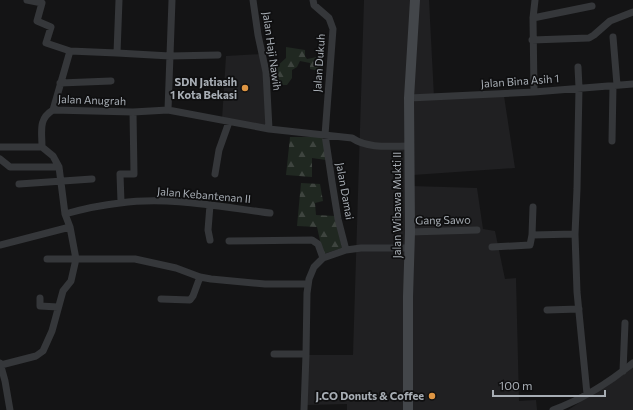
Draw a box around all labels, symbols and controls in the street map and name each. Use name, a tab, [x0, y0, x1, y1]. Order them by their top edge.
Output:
street label: Jalan Haji Nawih	[260, 11, 284, 91]
street label: Jalan Dukuh	[310, 33, 328, 93]
street label: Jalan Bina Asih 1	[480, 71, 560, 91]
place label: SDN Jatiasih 1 Kota Bekasi	[170, 75, 237, 101]
marker: SDN Jatiasih 1 Kota Bekasi	[240, 83, 250, 93]
street label: Jalan Anugrah	[58, 92, 126, 108]
street label: Jalan Wibawa Mukti II	[390, 152, 404, 258]
street label: Jalan Damai	[333, 161, 357, 221]
street label: Jalan Kebantenan II	[157, 184, 251, 206]
street label: Gang Sawo	[415, 213, 471, 226]
scale bar	[493, 372, 605, 398]
text: 100 m	[499, 378, 533, 392]
place label: J.CO Donuts & Coffee	[315, 389, 424, 403]
marker: J.CO Donuts & Coffee	[427, 391, 437, 401]

